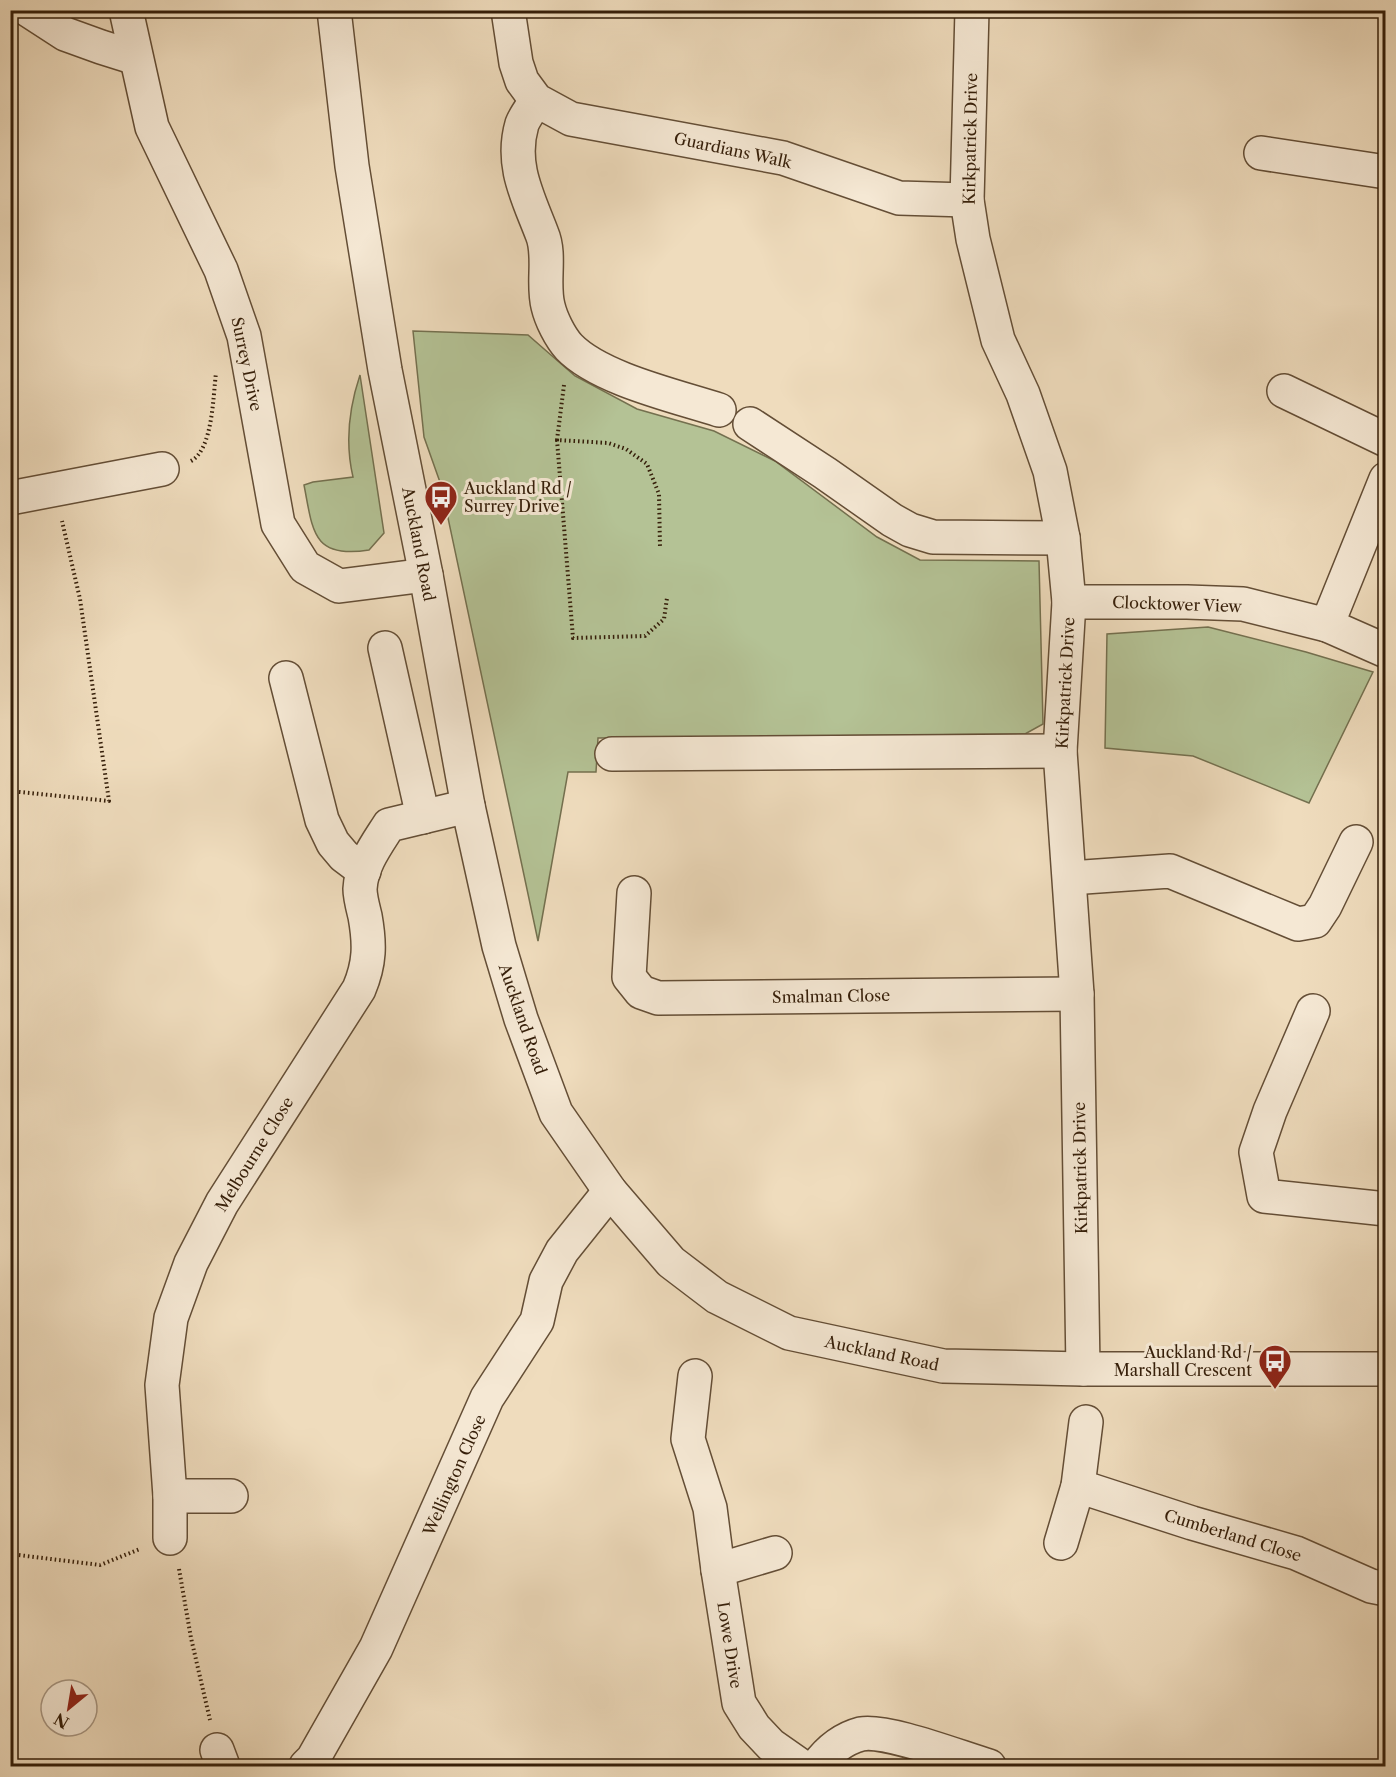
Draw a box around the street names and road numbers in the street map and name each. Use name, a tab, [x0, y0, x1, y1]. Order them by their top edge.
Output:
street label: Kirkpatrick Drive	[959, 73, 981, 205]
street label: Guardians Walk	[672, 128, 794, 172]
street label: Surrey Drive	[227, 315, 267, 413]
street label: Auckland Road	[398, 484, 440, 603]
street label: Clocktower View	[1112, 592, 1243, 616]
street label: Kirkpatrick Drive	[1052, 617, 1078, 749]
street label: Auckland Road	[494, 960, 551, 1077]
street label: Smalman Close	[772, 985, 890, 1007]
street label: Melbourne Close	[211, 1093, 297, 1215]
street label: Kirkpatrick Drive	[1069, 1102, 1091, 1234]
street label: Auckland Road	[822, 1331, 941, 1375]
street label: Wellington Close	[418, 1411, 490, 1540]
street label: Cumberland Close	[1162, 1505, 1304, 1565]
street label: Lowe Drive	[713, 1600, 747, 1690]

